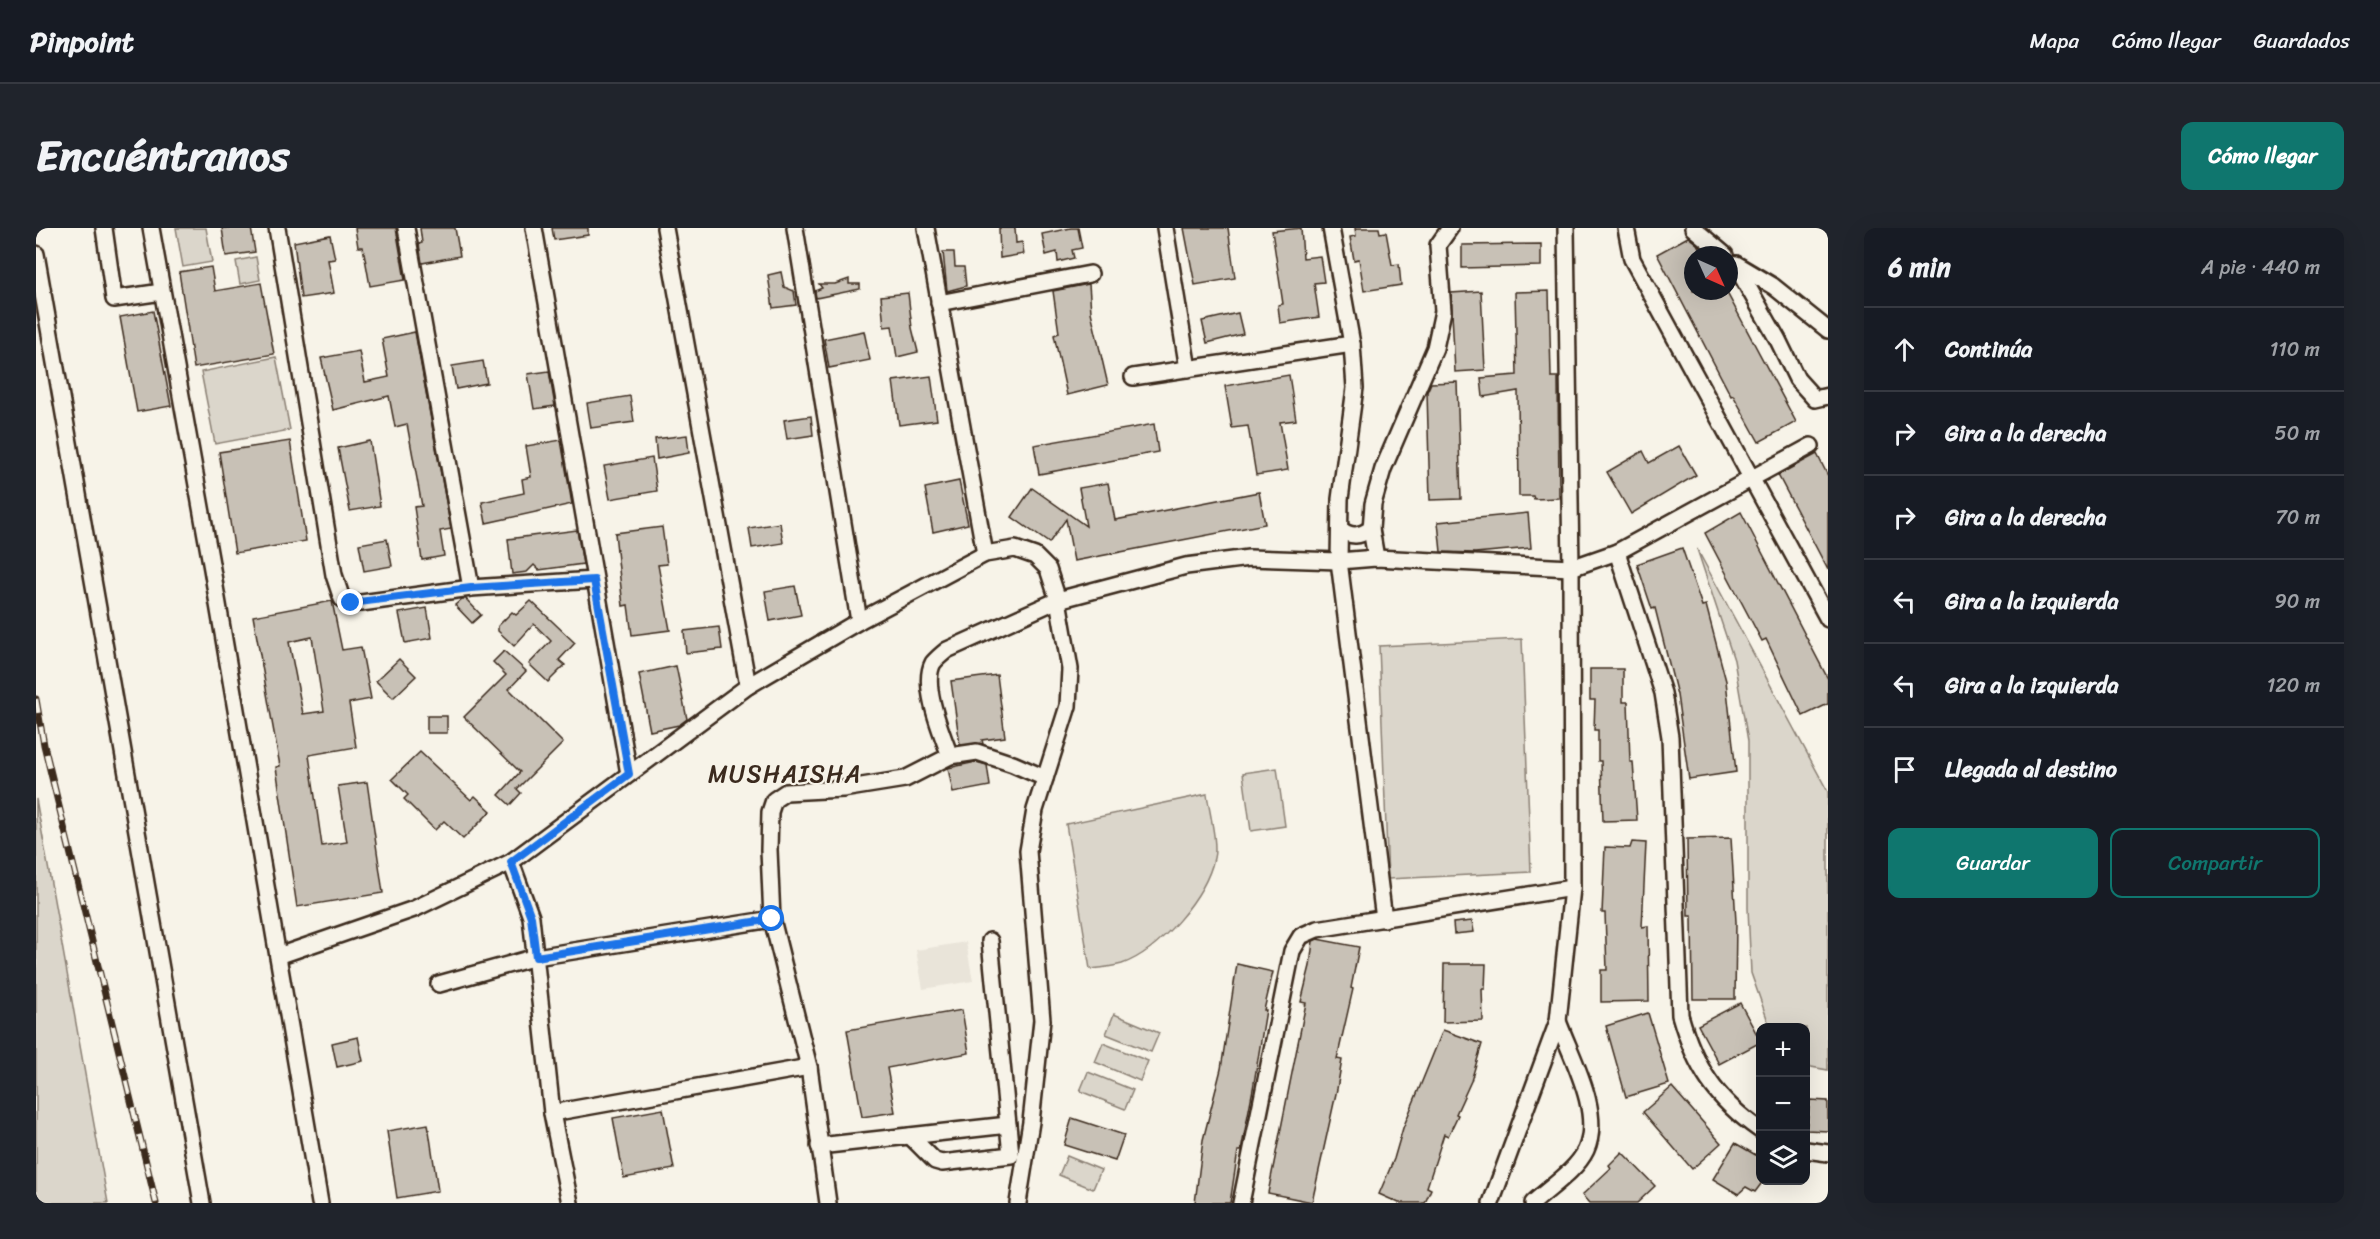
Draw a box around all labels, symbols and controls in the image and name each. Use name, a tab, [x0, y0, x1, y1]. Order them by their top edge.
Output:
text: Pinpoint	[30, 17, 134, 66]
text: Mapa	[2030, 22, 2079, 60]
text: Cómo llegar	[2112, 22, 2221, 60]
text: Guardados	[2254, 22, 2350, 60]
text: Encuéntranos	[36, 119, 289, 193]
button: Cómo llegar	[2181, 122, 2344, 190]
text: 6 min	[1888, 244, 1951, 290]
north arrow	[1684, 246, 1738, 300]
text: A pie · 440 m	[2201, 250, 2320, 285]
text: Continúa	[1945, 330, 2032, 369]
text: 110 m	[2270, 332, 2320, 367]
icon: ahead	[1888, 333, 1921, 366]
text: Gira a la derecha	[1945, 414, 2106, 453]
text: 50 m	[2275, 416, 2320, 451]
icon: right	[1888, 417, 1921, 450]
text: Gira a la derecha	[1945, 498, 2106, 537]
text: 70 m	[2275, 500, 2320, 535]
icon: right	[1888, 501, 1921, 534]
text: Gira a la izquierda	[1945, 582, 2118, 621]
text: 90 m	[2275, 584, 2320, 619]
icon: left	[1888, 585, 1921, 618]
route end	[337, 589, 363, 615]
text: Gira a la izquierda	[1945, 666, 2118, 705]
text: 120 m	[2267, 668, 2320, 703]
icon: left	[1888, 669, 1921, 702]
text: Llegada al destino	[1945, 750, 2117, 789]
district label: MUSHAISHA	[708, 753, 862, 795]
icon: arrive	[1888, 753, 1921, 786]
button: Guardar	[1888, 828, 2098, 898]
button: Compartir	[2110, 828, 2320, 898]
route start	[758, 905, 784, 931]
map controls	[1756, 1023, 1810, 1185]
button: +	[1756, 1023, 1810, 1077]
button: −	[1756, 1077, 1810, 1131]
button: layers	[1756, 1131, 1810, 1185]

